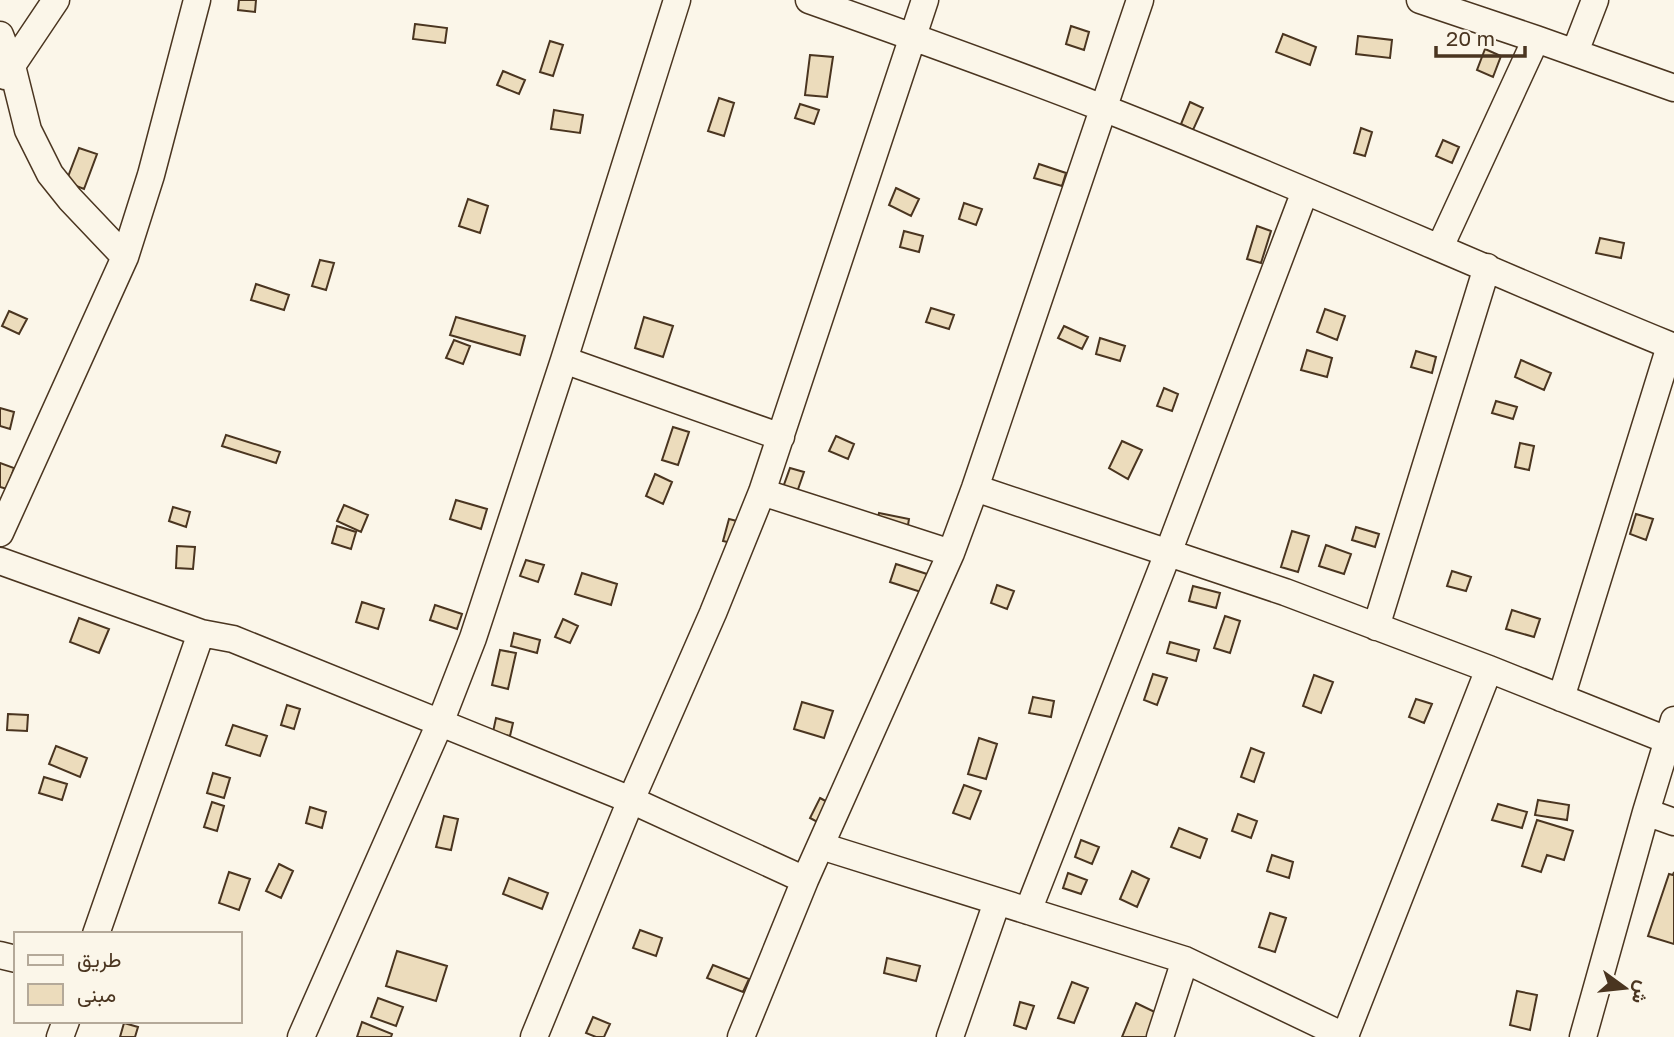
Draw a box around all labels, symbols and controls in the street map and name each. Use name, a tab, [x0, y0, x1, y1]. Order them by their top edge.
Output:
scale bar	[1436, 14, 1525, 58]
text: 20 m	[1446, 25, 1495, 51]
legend	[14, 932, 242, 1023]
text: طريق	[77, 946, 122, 973]
north arrow	[1590, 953, 1660, 1023]
text: ش	[1627, 978, 1656, 1007]
text: مبنى	[77, 981, 116, 1007]

